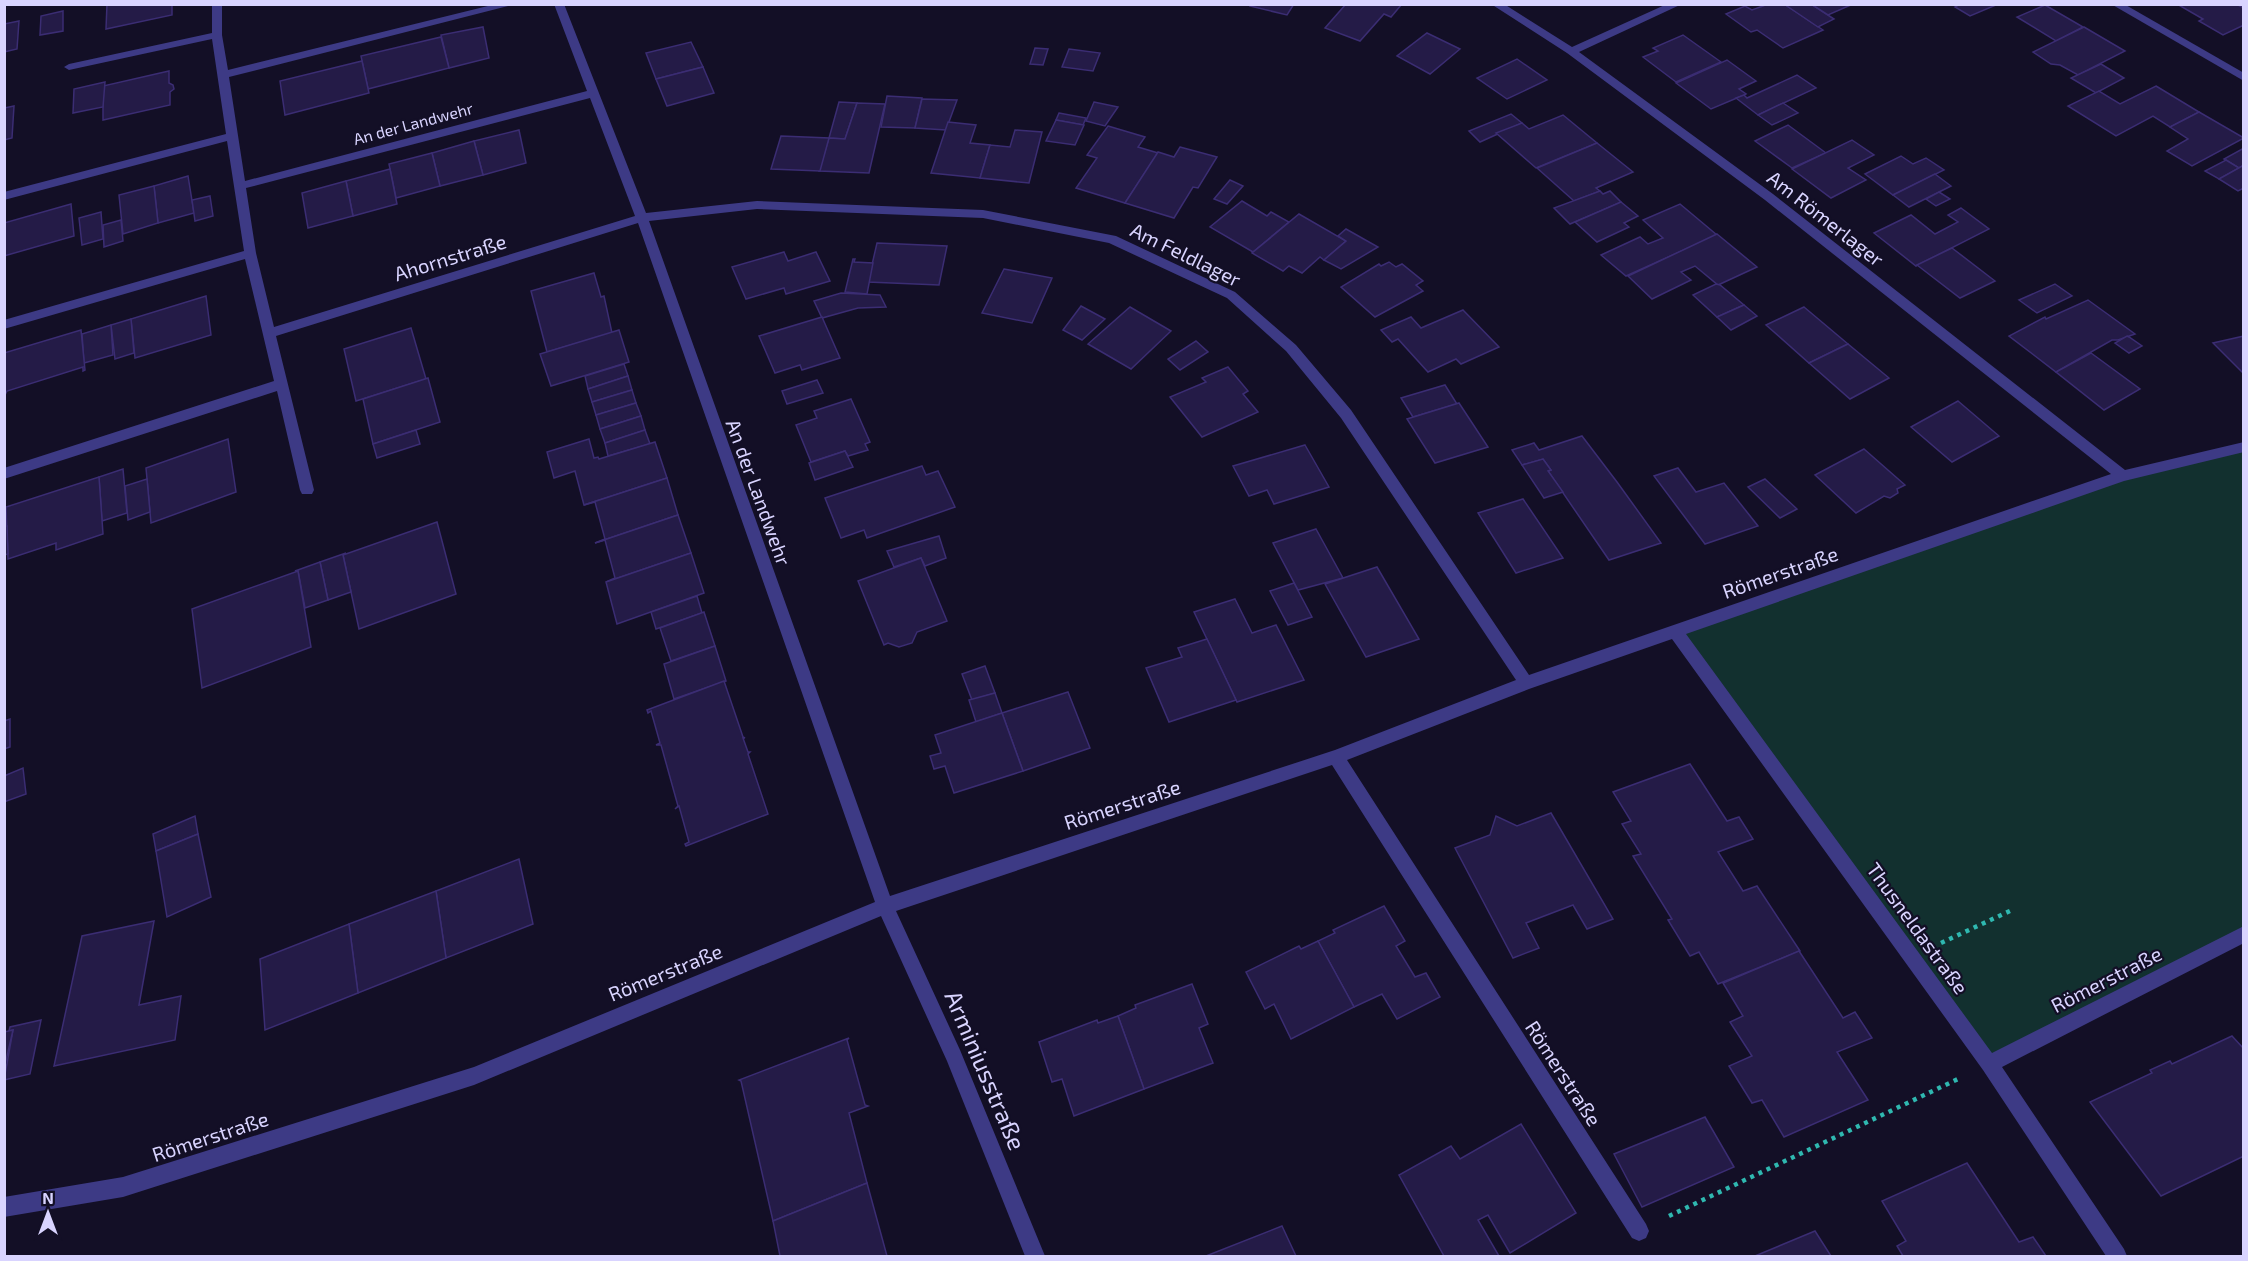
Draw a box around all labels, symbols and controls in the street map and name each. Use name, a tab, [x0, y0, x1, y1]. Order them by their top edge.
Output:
street label: An der Landwehr	[351, 98, 475, 148]
street label: Am Römerlager	[1763, 165, 1889, 271]
street label: Am Feldlager	[1127, 217, 1245, 291]
street label: Ahornstraße	[391, 229, 509, 285]
street label: An der Landwehr	[721, 416, 797, 568]
street label: Römerstraße	[1719, 541, 1841, 603]
street label: Römerstraße	[1061, 774, 1183, 834]
street label: Thusneldastraße	[1862, 858, 1974, 998]
street label: Römerstraße	[604, 938, 726, 1006]
street label: Römerstraße	[2047, 941, 2165, 1017]
street label: Arminiusstraße	[939, 986, 1033, 1154]
street label: Römerstraße	[1521, 1016, 1607, 1130]
street label: Römerstraße	[149, 1106, 271, 1166]
north arrow	[18, 1183, 78, 1243]
text: N	[42, 1188, 54, 1207]

